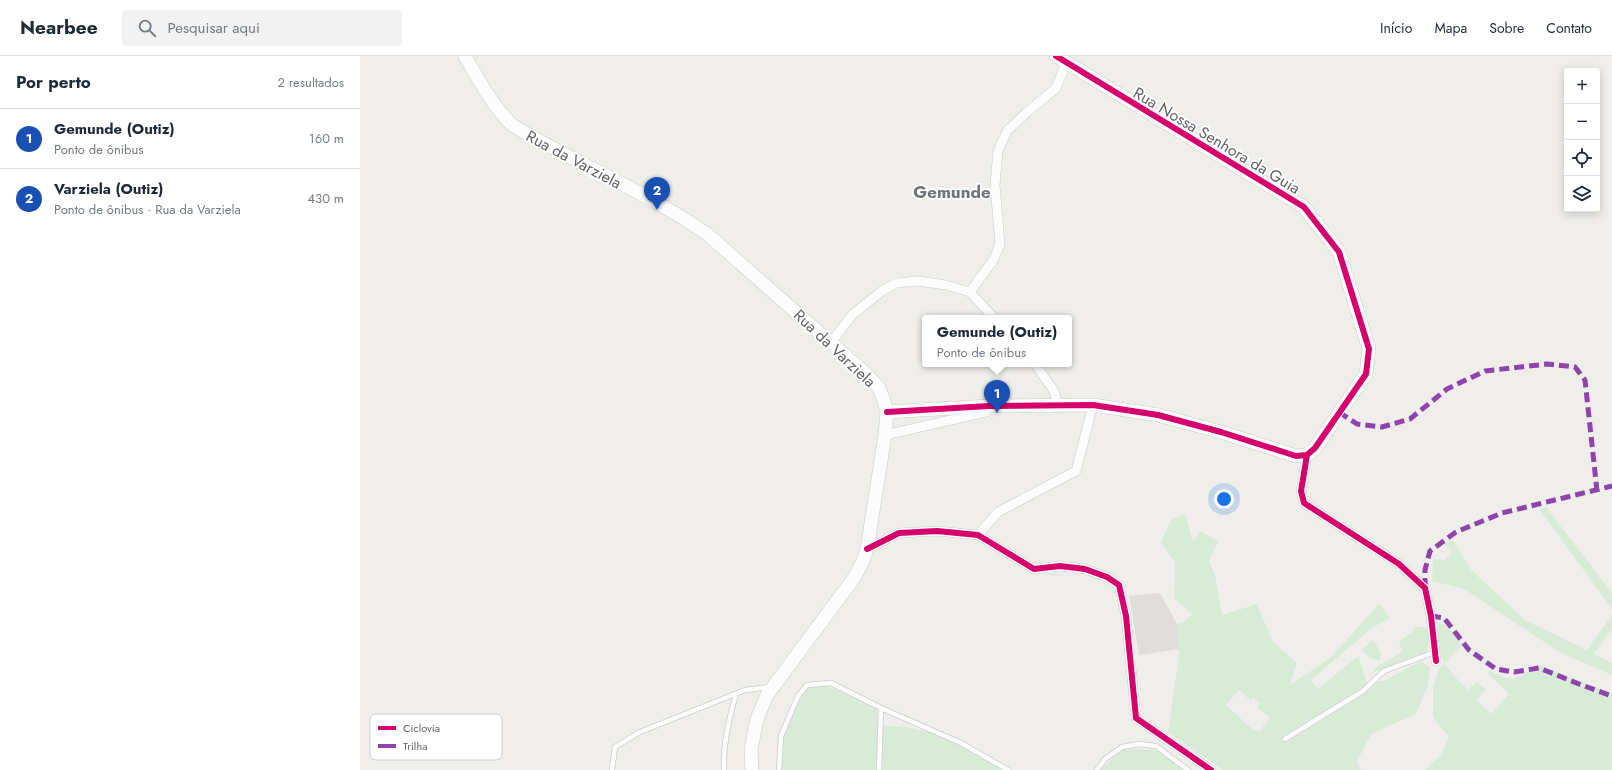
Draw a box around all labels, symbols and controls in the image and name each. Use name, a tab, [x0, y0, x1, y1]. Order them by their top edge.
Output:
search box	[122, 10, 402, 46]
text: Nearbee	[20, 14, 98, 41]
icon: search	[136, 17, 158, 39]
text: Pesquisar aqui	[168, 17, 260, 39]
text: Início	[1380, 18, 1412, 38]
text: Mapa	[1434, 18, 1467, 38]
text: Sobre	[1489, 18, 1524, 38]
text: Contato	[1546, 18, 1592, 38]
map controls	[1564, 68, 1600, 212]
button: +	[1564, 68, 1600, 104]
text: Por perto	[16, 70, 91, 94]
text: 2 resultados	[278, 73, 344, 92]
street label: Rua Nossa Senhora da Guia	[1129, 81, 1305, 200]
button: −	[1564, 104, 1600, 140]
text: Gemunde (Outiz)	[54, 118, 175, 140]
street label: Rua da Varziela	[522, 125, 626, 194]
text: 1	[26, 129, 32, 148]
text: 160 m	[309, 129, 344, 148]
text: Ponto de ônibus	[54, 140, 144, 159]
button: locate	[1564, 140, 1600, 176]
button: layers	[1564, 176, 1600, 212]
pin: 2	[644, 177, 670, 210]
text: Varziela (Outiz)	[54, 178, 163, 200]
district label: Gemunde	[913, 180, 991, 204]
text: 2	[25, 189, 33, 208]
text: 430 m	[307, 189, 344, 208]
text: Ponto de ônibus · Rua da Varziela	[54, 200, 241, 219]
street label: Rua da Varziela	[788, 304, 881, 393]
popup	[922, 315, 1072, 367]
text: Gemunde (Outiz)	[937, 321, 1057, 343]
text: Ponto de ônibus	[937, 343, 1026, 362]
pin: 1	[984, 380, 1010, 413]
your location	[1214, 489, 1234, 509]
legend	[370, 714, 502, 760]
text: Ciclovia	[403, 720, 440, 736]
text: Trilha	[403, 738, 427, 754]

